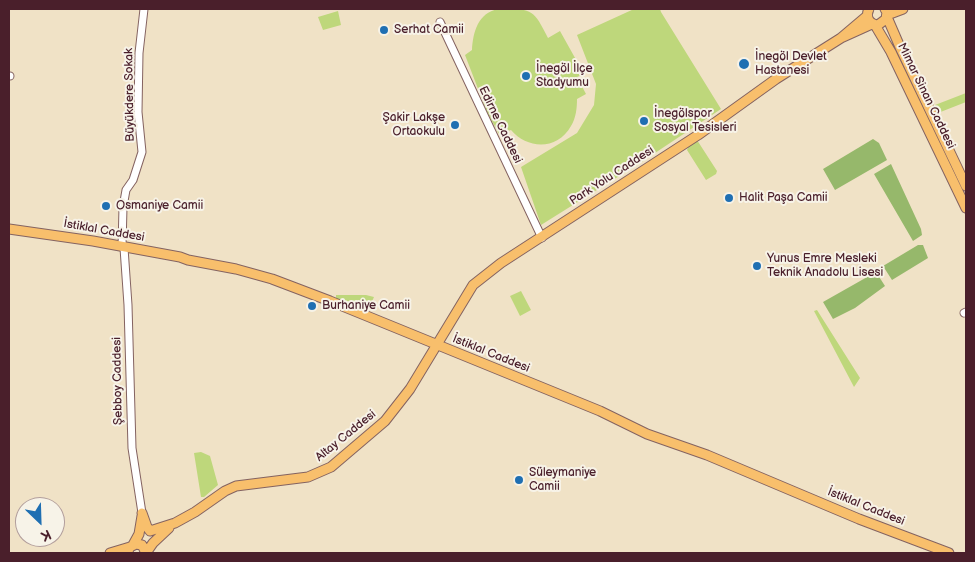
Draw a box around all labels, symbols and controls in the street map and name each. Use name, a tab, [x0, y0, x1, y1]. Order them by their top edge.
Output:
place label: Serhat Camii	[394, 23, 464, 37]
marker: Serhat Camii	[378, 24, 390, 36]
street label: Mimar Sinan Caddesi	[894, 41, 958, 151]
street label: Büyükdere Sokak	[122, 48, 138, 142]
place label: İnegöl Devlet Hastanesi	[755, 50, 827, 78]
marker: İnegöl Devlet Hastanesi	[737, 57, 751, 71]
place label: İnegöl İlçe Stadyumu	[536, 62, 593, 90]
marker: İnegöl İlçe Stadyumu	[520, 70, 532, 82]
street label: Edirne Caddesi	[475, 84, 525, 166]
place label: İnegölspor Sosyal Tesisleri	[654, 107, 737, 135]
place label: Şakir Lakşe Ortaokulu	[382, 111, 445, 139]
marker: İnegölspor Sosyal Tesisleri	[638, 115, 650, 127]
marker: Şakir Lakşe Ortaokulu	[449, 119, 461, 131]
street label: Park Yolu Caddesi	[567, 143, 657, 209]
place label: Halit Paşa Camii	[739, 191, 828, 205]
marker: Halit Paşa Camii	[723, 192, 735, 204]
place label: Osmaniye Camii	[116, 199, 203, 213]
marker: Osmaniye Camii	[100, 200, 112, 212]
street label: İstiklal Caddesi	[62, 217, 146, 245]
place label: Yunus Emre Mesleki Teknik Anadolu Lisesi	[767, 252, 883, 280]
marker: Yunus Emre Mesleki Teknik Anadolu Lisesi	[751, 260, 763, 272]
place label: Burhaniye Camii	[322, 299, 410, 313]
marker: Burhaniye Camii	[306, 300, 318, 312]
street label: İstiklal Caddesi	[450, 332, 532, 376]
street label: Şebboy Caddesi	[110, 337, 126, 425]
street label: Altay Caddesi	[313, 407, 379, 465]
place label: Süleymaniye Camii	[529, 466, 596, 494]
marker: Süleymaniye Camii	[513, 474, 525, 486]
street label: İstiklal Caddesi	[825, 485, 907, 529]
north arrow	[15, 497, 65, 547]
text: K	[38, 526, 54, 545]

